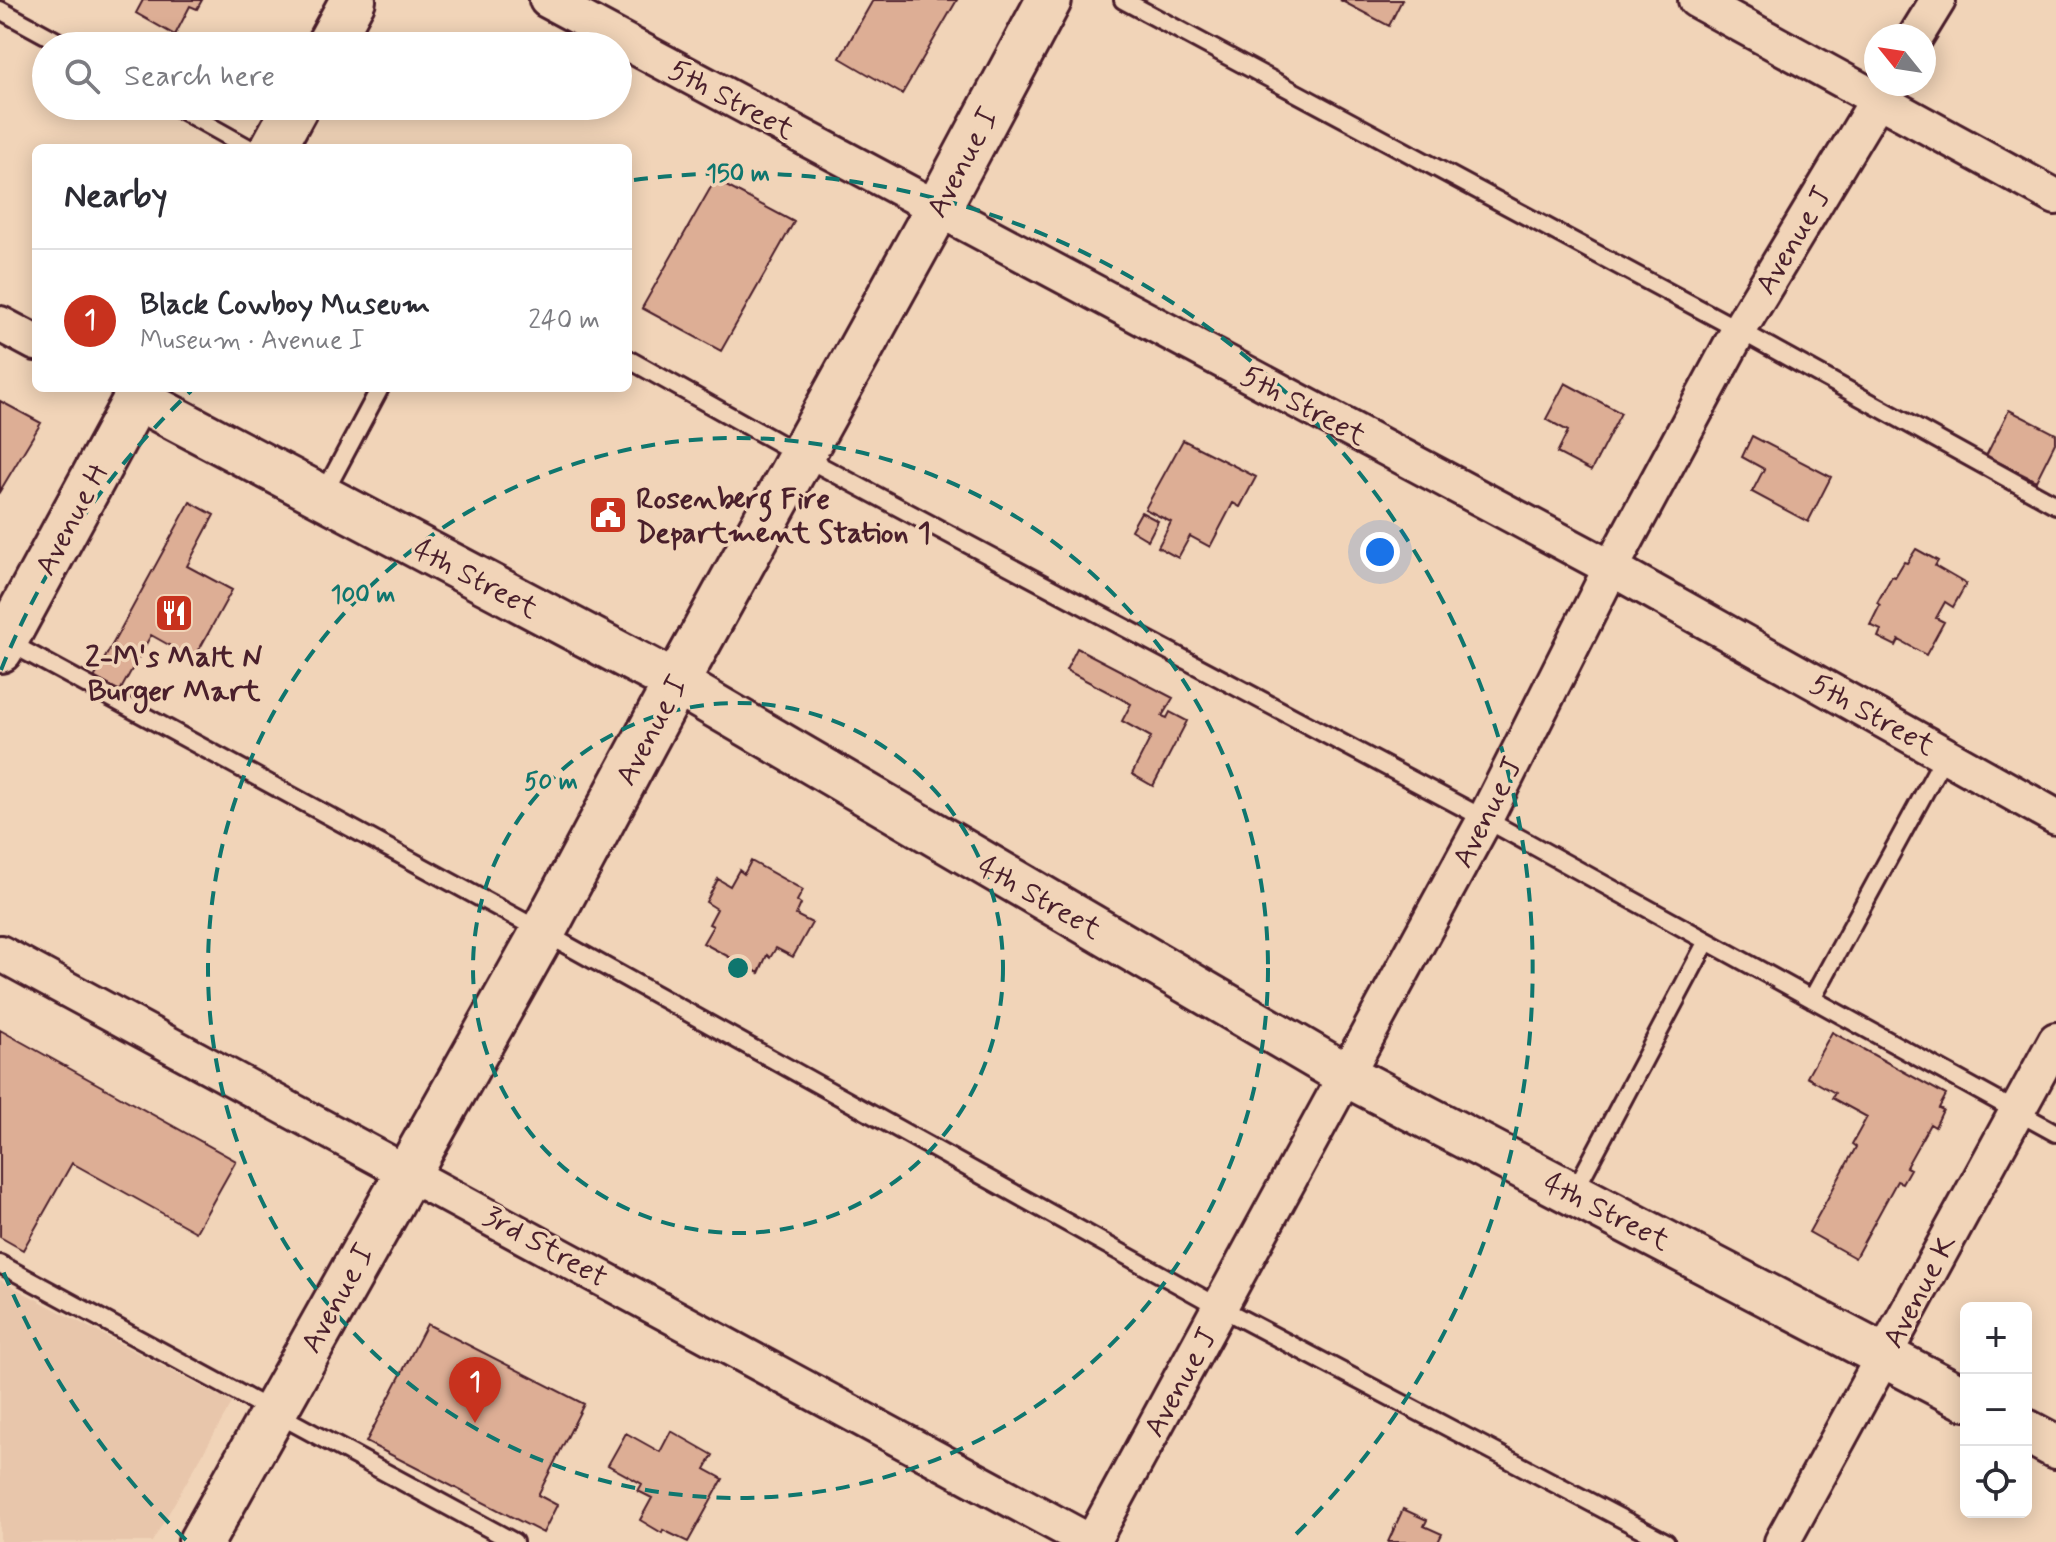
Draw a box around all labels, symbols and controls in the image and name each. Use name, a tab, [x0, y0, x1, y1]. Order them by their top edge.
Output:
north arrow	[1864, 24, 1936, 96]
search box	[32, 32, 632, 120]
street label: 5th Street	[662, 51, 801, 150]
icon: search	[60, 54, 104, 98]
text: Search here	[124, 57, 275, 96]
street label: Avenue I	[918, 101, 1009, 225]
text: 150 m	[706, 159, 770, 190]
text: Nearby	[64, 174, 168, 219]
street label: Avenue J	[1747, 180, 1842, 302]
text: Black Cowboy Museum	[140, 285, 430, 324]
text: 1	[84, 304, 96, 338]
text: 240 m	[528, 304, 600, 338]
text: Museum · Avenue I	[140, 324, 365, 358]
street label: 5th Street	[1234, 357, 1373, 456]
street label: Avenue H	[27, 457, 118, 583]
place label: Rosenberg Fire Department Station 1	[636, 480, 931, 553]
public building icon: Rosenberg Fire Department Station 1	[587, 494, 629, 536]
street label: 4th Street	[406, 530, 545, 629]
your location	[1360, 532, 1400, 572]
text: 100 m	[331, 580, 395, 611]
restaurant icon: 2-M's Malt N Burger Mart	[153, 592, 195, 634]
place label: 2-M's Malt N Burger Mart	[85, 638, 263, 714]
street label: 5th Street	[1803, 665, 1942, 766]
street label: Avenue I	[607, 669, 698, 793]
street label: Avenue J	[1444, 751, 1533, 875]
text: 50 m	[524, 767, 578, 798]
street label: 4th Street	[970, 847, 1109, 950]
centre of rings	[724, 954, 752, 982]
street label: 4th Street	[1537, 1164, 1676, 1261]
street label: 3rd Street	[476, 1197, 614, 1297]
street label: Avenue K	[1874, 1228, 1966, 1355]
street label: Avenue I	[292, 1237, 384, 1360]
map controls	[1960, 1302, 2032, 1518]
button: +	[1960, 1302, 2032, 1374]
street label: Avenue J	[1135, 1321, 1227, 1444]
pin: 1	[449, 1357, 501, 1423]
button: −	[1960, 1374, 2032, 1446]
button: locate	[1960, 1446, 2032, 1518]

